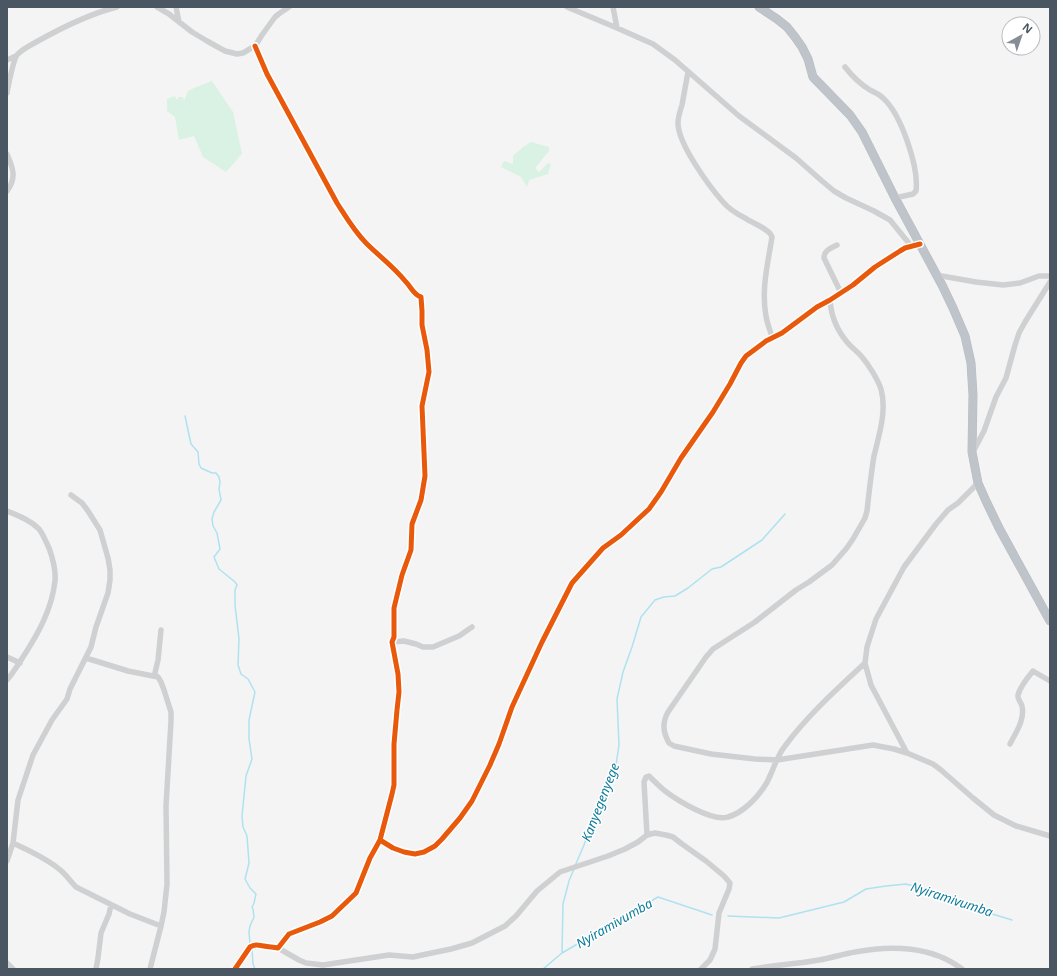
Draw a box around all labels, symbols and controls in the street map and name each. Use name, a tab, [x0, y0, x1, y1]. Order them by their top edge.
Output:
north arrow	[1001, 16, 1041, 56]
text: N	[1019, 19, 1036, 37]
water label: Kanyegenyege	[577, 760, 623, 844]
water label: Nyiramivumba	[909, 877, 996, 921]
water label: Nyiramivumba	[572, 894, 656, 952]

